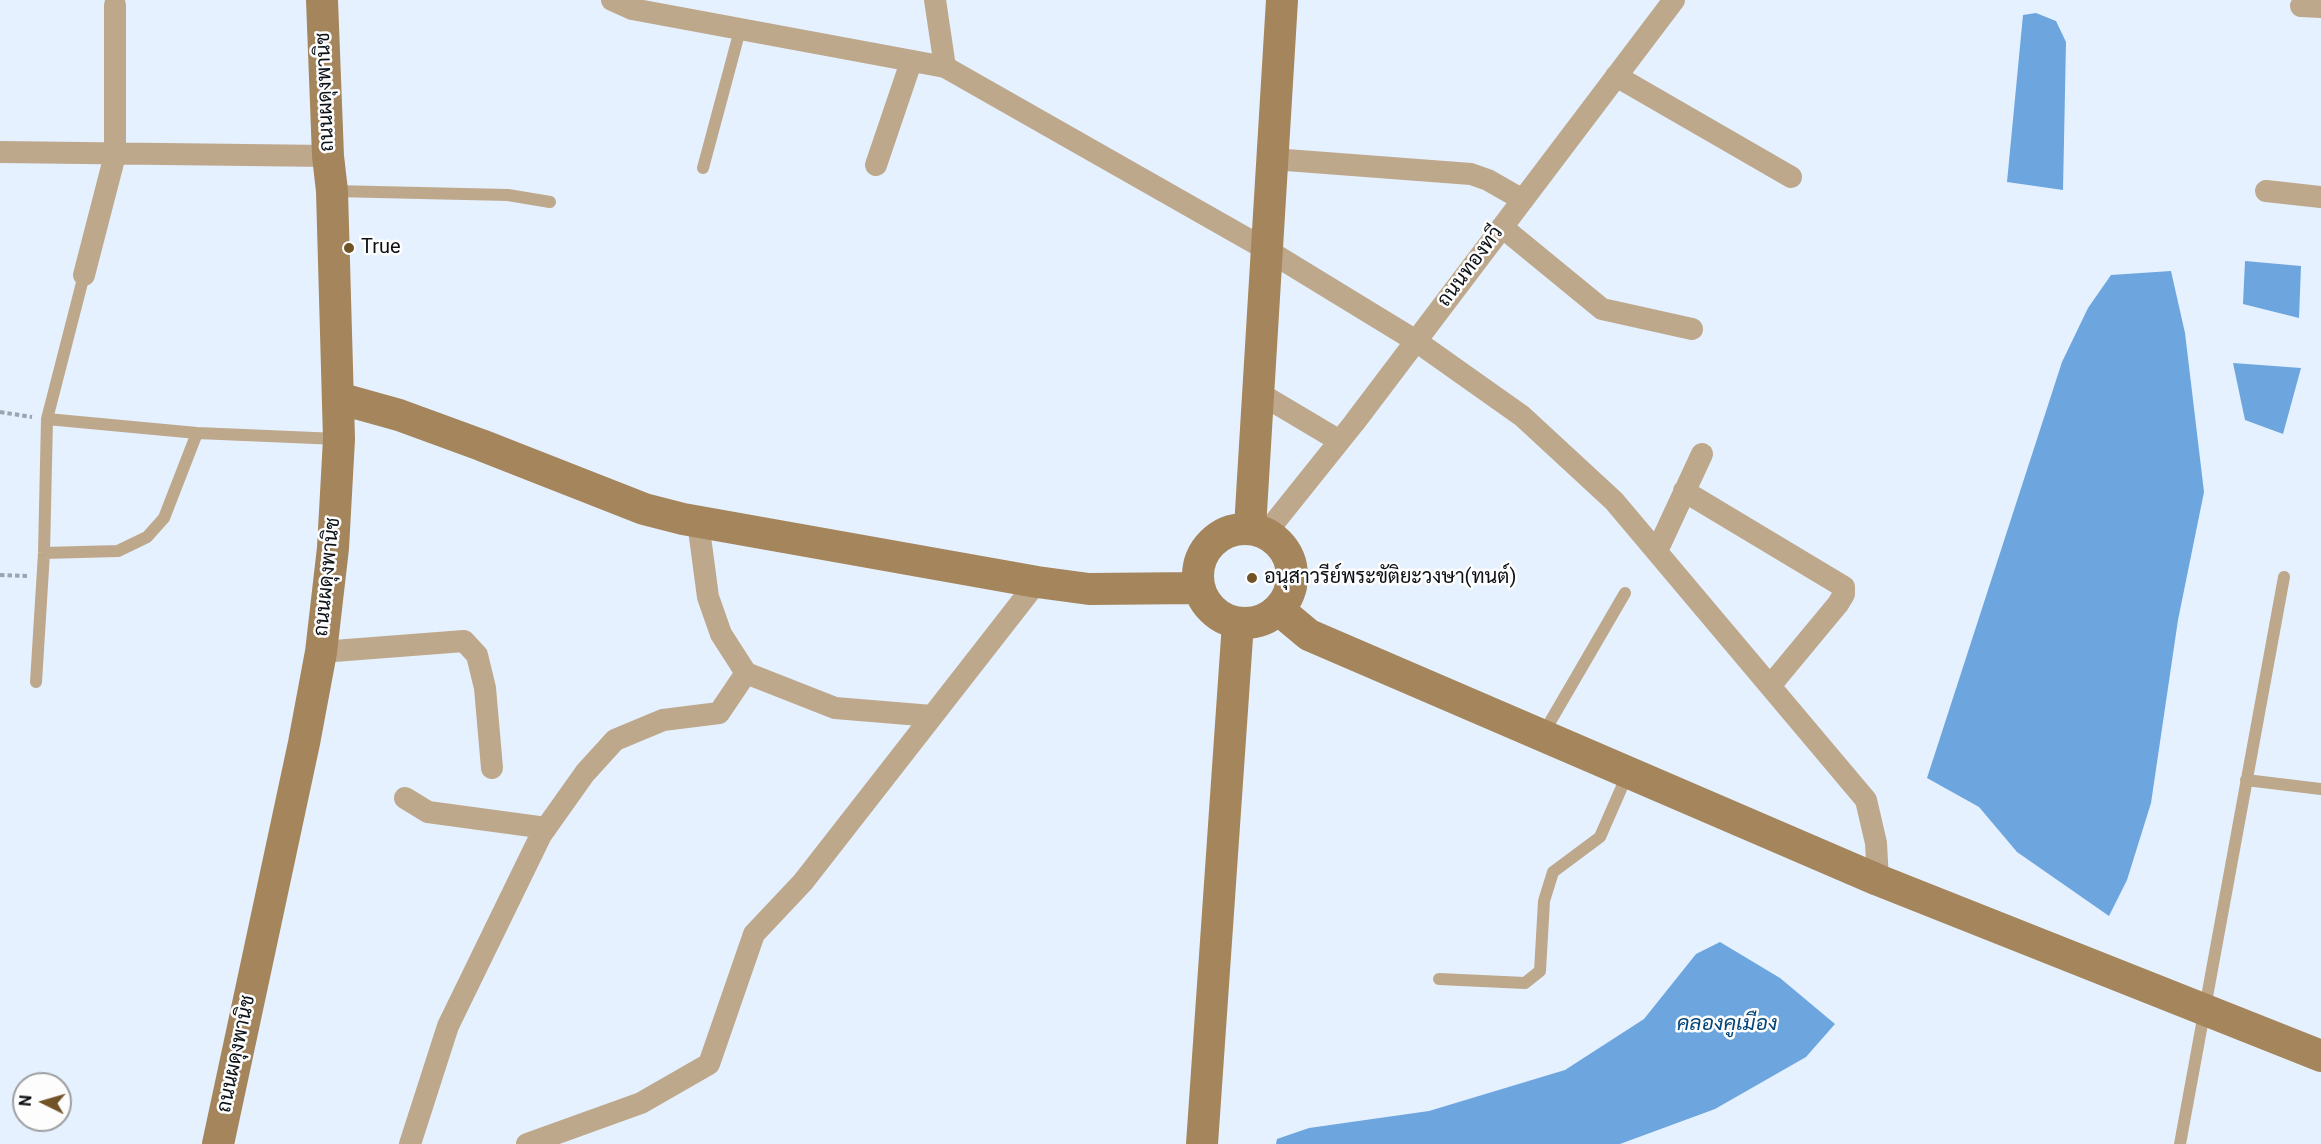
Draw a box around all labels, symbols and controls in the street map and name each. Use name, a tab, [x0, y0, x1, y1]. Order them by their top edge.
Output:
street label: ถนนผดุงพานิช	[312, 32, 340, 152]
street label: ถนนทองทวี	[1433, 222, 1509, 312]
place label: True	[361, 236, 401, 260]
marker: True	[342, 241, 356, 255]
street label: ถนนผดุงพานิช	[310, 516, 346, 638]
place label: อนุสาวรีย์พระขัติยะวงษา(ทนต์)	[1264, 566, 1516, 590]
marker: อนุสาวรีย์พระขัติยะวงษา(ทนต์)	[1245, 571, 1259, 585]
street label: ถนนผดุงพานิช	[213, 993, 261, 1115]
water label: คลองคูเมือง	[1677, 1012, 1777, 1038]
north arrow	[12, 1072, 72, 1132]
text: N	[16, 1094, 36, 1107]

